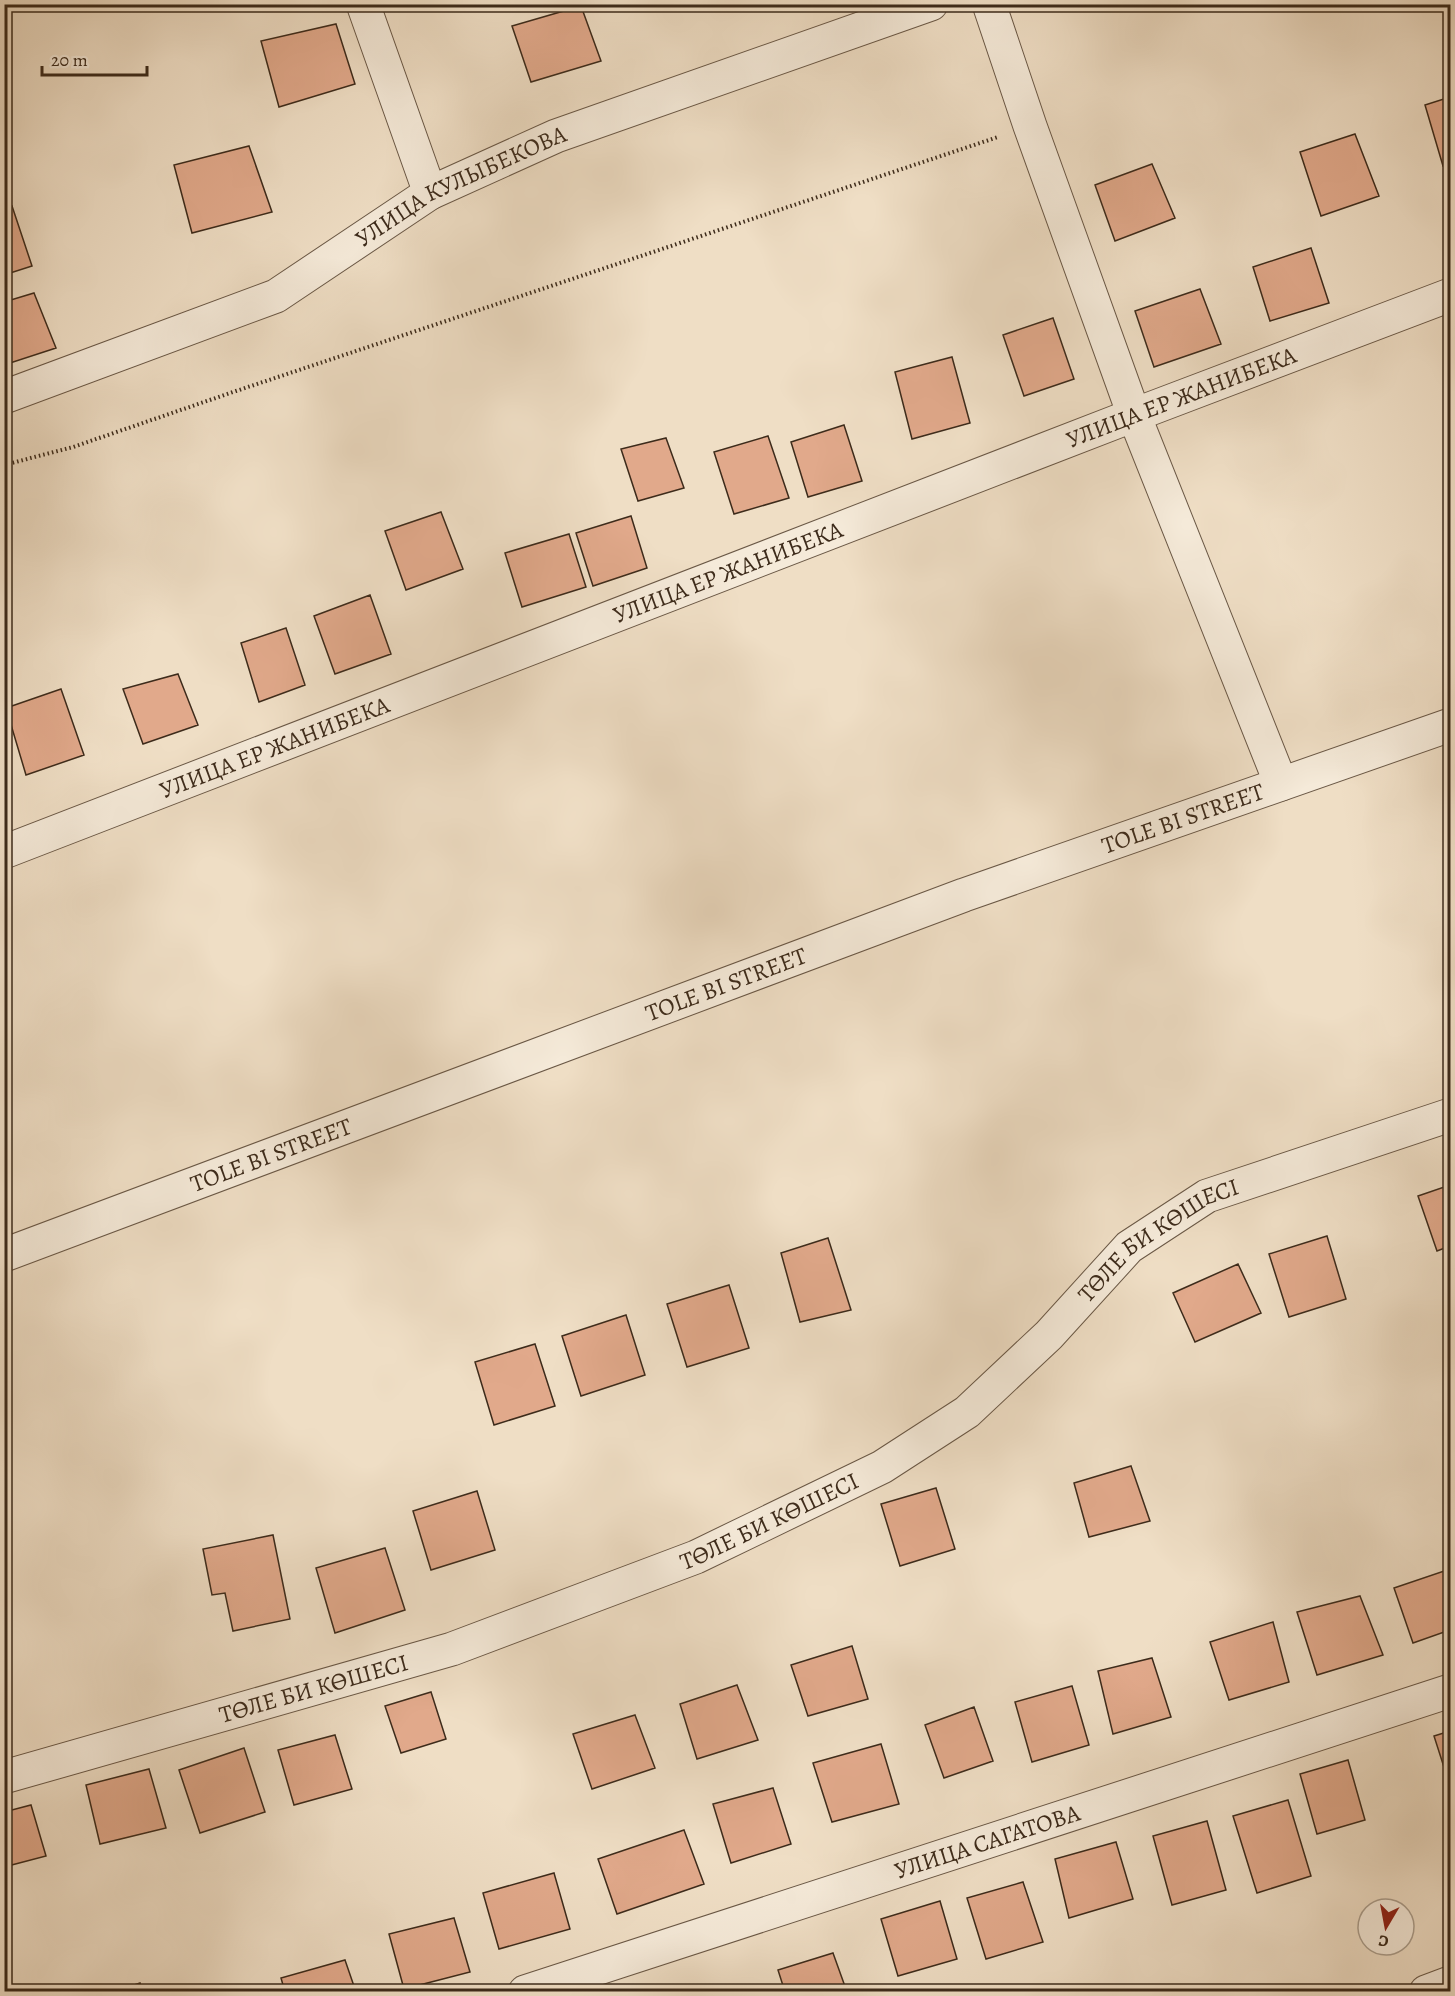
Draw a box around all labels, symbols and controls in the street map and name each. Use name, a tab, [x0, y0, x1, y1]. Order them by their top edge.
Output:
scale bar	[42, 39, 147, 77]
text: 20 m	[51, 48, 88, 72]
street label: УЛИЦА КУЛЫБЕКОВА	[349, 117, 571, 255]
street label: УЛИЦА ЕР ЖАНИБЕКА	[1062, 338, 1302, 456]
street label: УЛИЦА ЕР ЖАНИБЕКА	[608, 513, 848, 631]
street label: УЛИЦА ЕР ЖАНИБЕКА	[155, 688, 395, 806]
street label: TOLE BI STREET	[1097, 775, 1268, 862]
street label: TOLE BI STREET	[641, 939, 811, 1029]
street label: TOLE BI STREET	[186, 1110, 356, 1200]
street label: ТӨЛЕ БИ КӨШЕСІ	[1070, 1171, 1243, 1309]
street label: ТӨЛЕ БИ КӨШЕСІ	[675, 1465, 864, 1578]
street label: ТӨЛЕ БИ КӨШЕСІ	[215, 1646, 412, 1731]
street label: УЛИЦА САГАТОВА	[890, 1796, 1085, 1887]
north arrow	[1356, 1897, 1416, 1957]
text: С	[1377, 1929, 1390, 1952]

